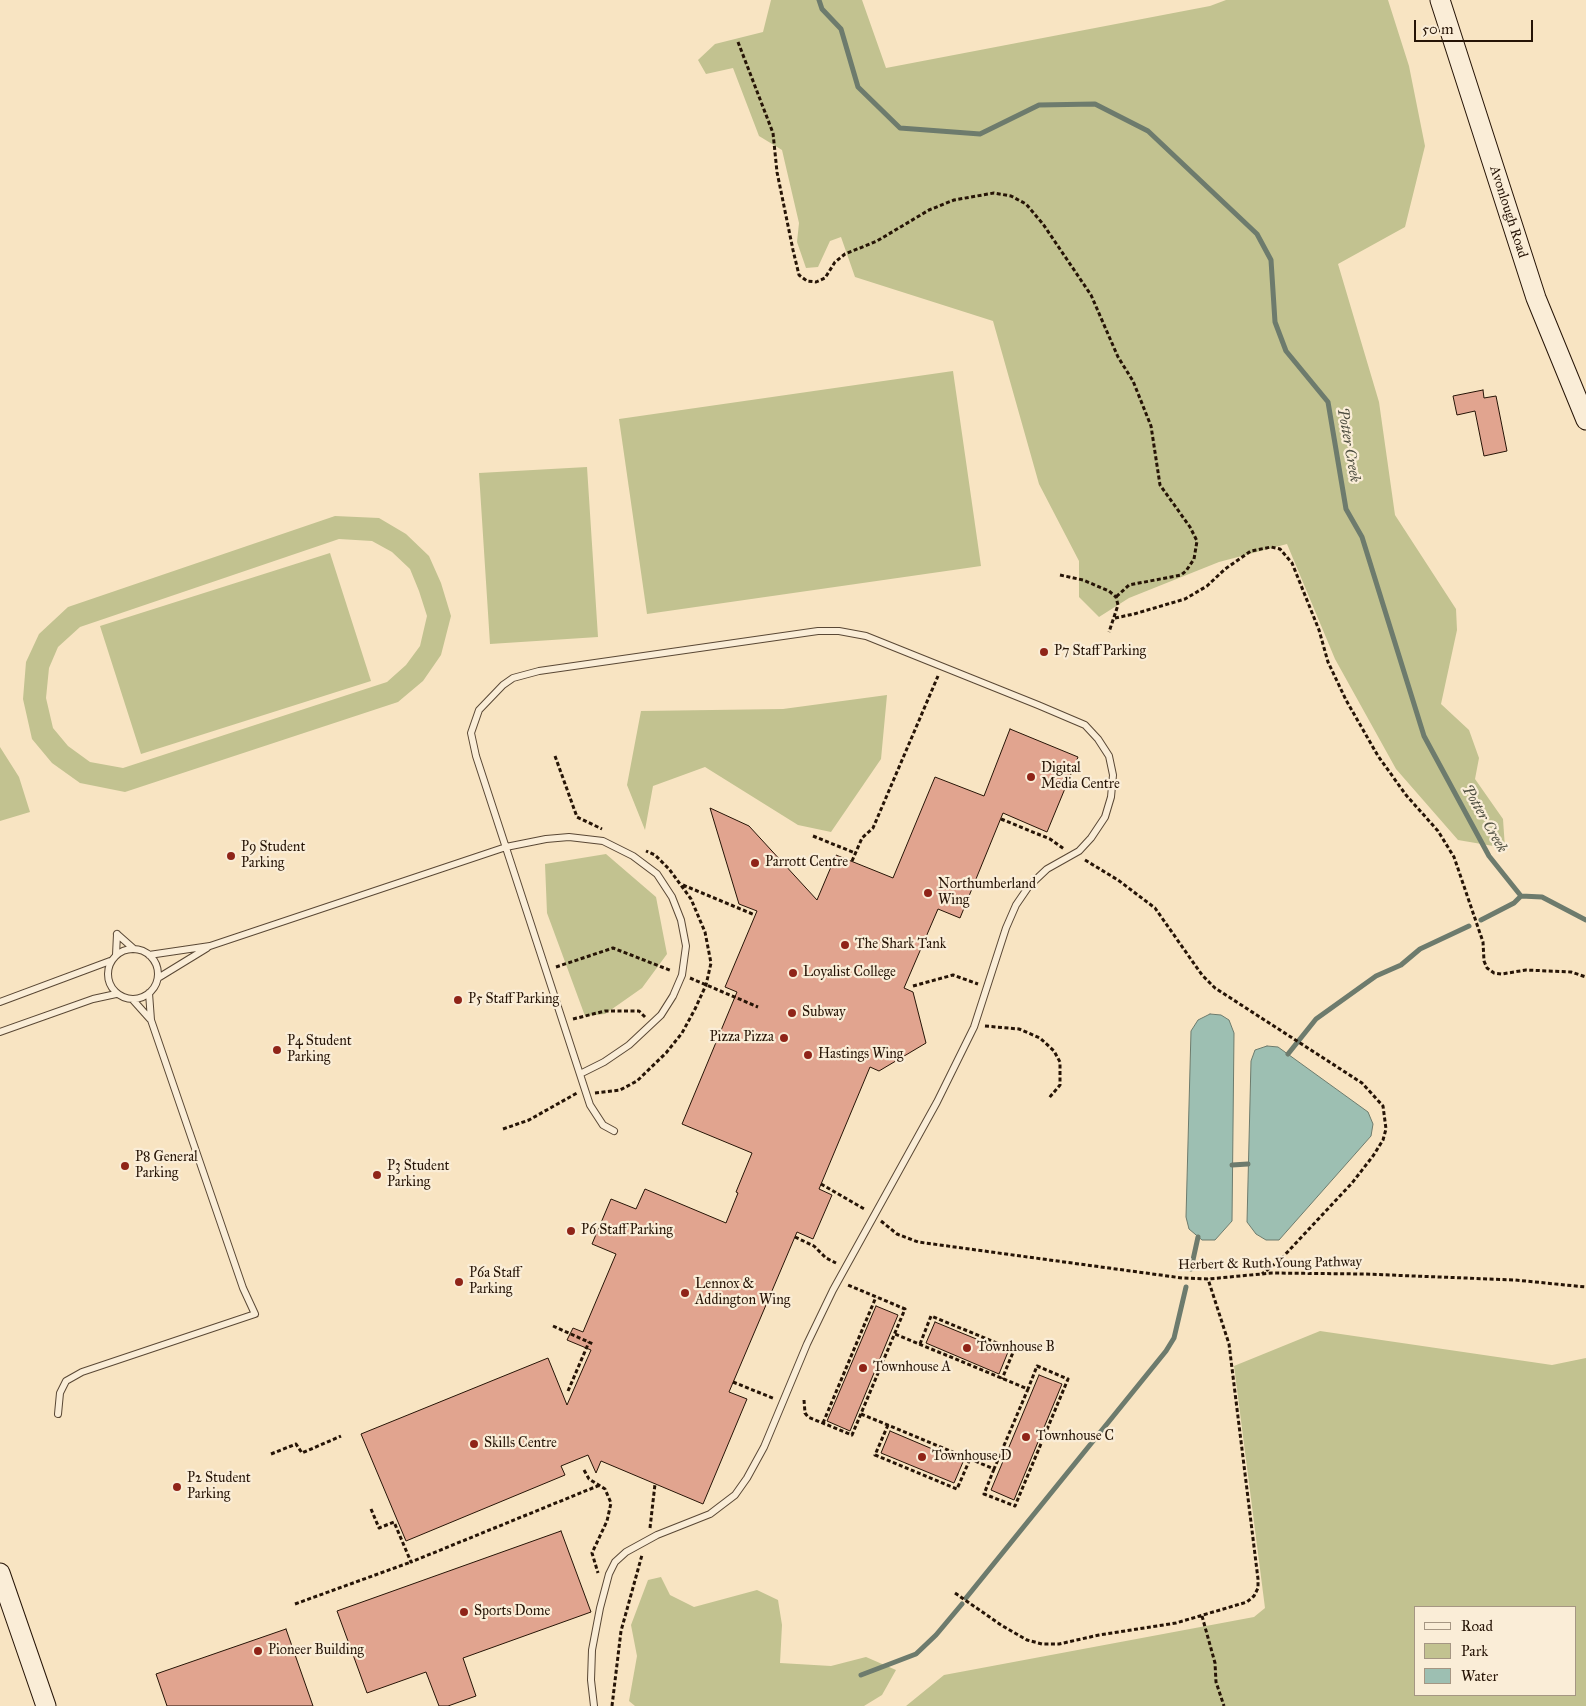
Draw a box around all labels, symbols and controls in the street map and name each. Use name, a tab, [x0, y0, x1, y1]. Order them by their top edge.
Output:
scale bar	[1416, 10, 1535, 42]
text: 50 m	[1422, 20, 1454, 38]
street label: Avonlough Road	[1485, 164, 1531, 260]
water label: Potter Creek	[1333, 406, 1363, 484]
place label: P7 Staff Parking	[1054, 644, 1146, 660]
marker: P7 Staff Parking	[1038, 646, 1050, 658]
place label: Digital Media Centre	[1041, 761, 1120, 794]
marker: Digital Media Centre	[1025, 771, 1037, 783]
water label: Potter Creek	[1457, 782, 1511, 856]
place label: P9 Student Parking	[241, 840, 305, 872]
marker: P9 Student Parking	[225, 850, 237, 862]
place label: Parrott Centre	[765, 855, 848, 871]
marker: Parrott Centre	[749, 857, 761, 869]
place label: Northumberland Wing	[938, 877, 1036, 910]
marker: Northumberland Wing	[922, 887, 934, 899]
place label: The Shark Tank	[855, 937, 946, 953]
marker: The Shark Tank	[839, 939, 851, 951]
place label: Loyalist College	[803, 965, 896, 981]
marker: Loyalist College	[787, 967, 799, 979]
place label: P5 Staff Parking	[468, 992, 559, 1008]
marker: P5 Staff Parking	[452, 994, 464, 1006]
place label: Subway	[802, 1005, 846, 1021]
marker: Subway	[786, 1007, 798, 1019]
place label: Pizza Pizza	[710, 1030, 774, 1046]
marker: Pizza Pizza	[778, 1032, 790, 1044]
place label: P4 Student Parking	[287, 1034, 352, 1066]
marker: P4 Student Parking	[271, 1044, 283, 1056]
place label: Hastings Wing	[818, 1047, 903, 1063]
marker: Hastings Wing	[802, 1049, 814, 1061]
place label: P8 General Parking	[135, 1150, 198, 1182]
place label: P3 Student Parking	[387, 1159, 449, 1192]
marker: P8 General Parking	[119, 1160, 131, 1172]
marker: P3 Student Parking	[371, 1169, 383, 1181]
place label: P6 Staff Parking	[581, 1223, 673, 1239]
marker: P6 Staff Parking	[565, 1225, 577, 1237]
street label: Herbert & Ruth Young Pathway	[1178, 1254, 1362, 1274]
place label: P6a Staff Parking	[469, 1266, 520, 1298]
marker: P6a Staff Parking	[453, 1276, 465, 1288]
place label: Lennox & Addington Wing	[695, 1277, 790, 1310]
marker: Lennox & Addington Wing	[679, 1287, 691, 1299]
place label: Townhouse B	[977, 1340, 1055, 1356]
marker: Townhouse B	[961, 1342, 973, 1354]
place label: Townhouse A	[873, 1360, 951, 1376]
marker: Townhouse A	[857, 1362, 869, 1374]
place label: Townhouse C	[1036, 1429, 1114, 1445]
marker: Townhouse C	[1020, 1431, 1032, 1443]
place label: Skills Centre	[484, 1436, 557, 1452]
marker: Skills Centre	[468, 1438, 480, 1450]
place label: Townhouse D	[932, 1449, 1012, 1465]
marker: Townhouse D	[916, 1451, 928, 1463]
place label: P2 Student Parking	[187, 1471, 251, 1504]
marker: P2 Student Parking	[171, 1481, 183, 1493]
place label: Sports Dome	[474, 1604, 550, 1620]
marker: Sports Dome	[458, 1606, 470, 1618]
legend	[1414, 1606, 1576, 1696]
text: Road	[1461, 1617, 1493, 1635]
text: Park	[1461, 1642, 1488, 1660]
place label: Pioneer Building	[268, 1643, 364, 1659]
marker: Pioneer Building	[252, 1645, 264, 1657]
text: Water	[1461, 1667, 1498, 1685]

